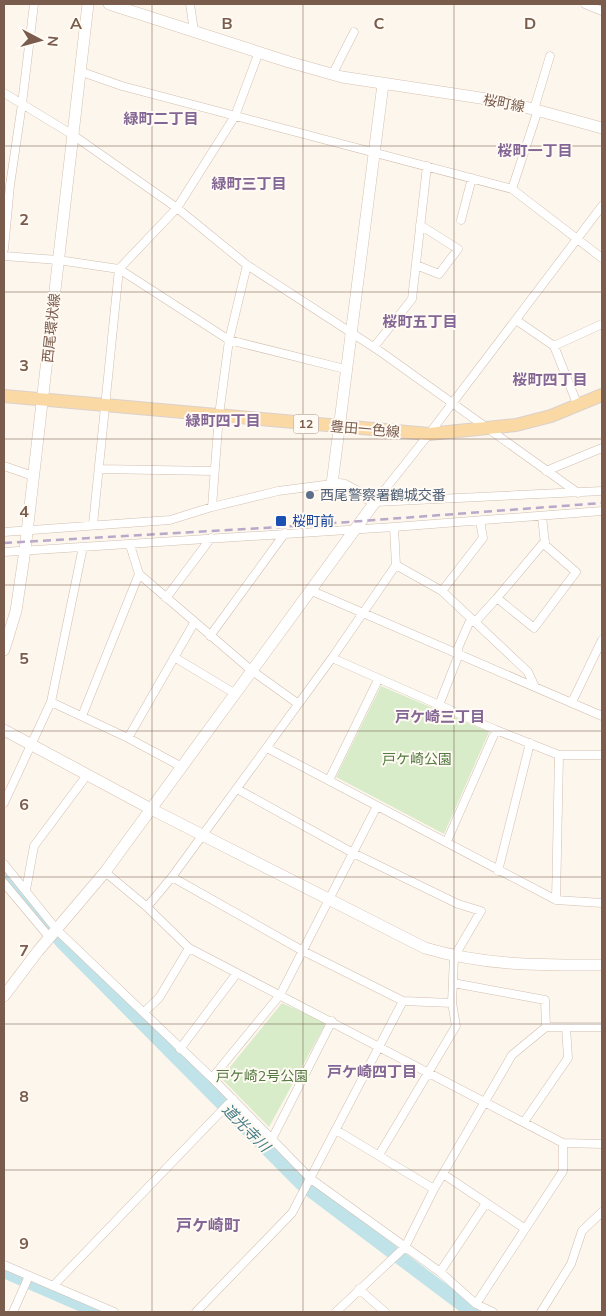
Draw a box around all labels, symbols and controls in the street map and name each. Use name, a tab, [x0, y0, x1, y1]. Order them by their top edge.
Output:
text: A	[70, 13, 82, 33]
text: B	[221, 13, 233, 33]
text: C	[374, 13, 385, 33]
text: D	[524, 13, 536, 33]
north arrow	[15, 15, 65, 65]
text: N	[43, 35, 62, 48]
street label: 桜町線	[482, 90, 526, 116]
district label: 緑町二丁目	[123, 109, 199, 128]
district label: 桜町一丁目	[497, 141, 573, 160]
district label: 緑町三丁目	[211, 174, 287, 193]
text: 2	[19, 209, 29, 229]
street label: 西尾環状線	[38, 292, 64, 364]
district label: 桜町五丁目	[382, 312, 458, 331]
text: 3	[19, 355, 29, 375]
district label: 桜町四丁目	[512, 370, 588, 389]
district label: 緑町四丁目	[185, 411, 261, 430]
road number: 12	[294, 414, 318, 434]
street label: 豊田一色線	[329, 417, 401, 441]
place label: 西尾警察署鶴城交番	[320, 486, 446, 504]
marker: 西尾警察署鶴城交番	[304, 489, 316, 501]
text: 4	[19, 501, 29, 521]
place label: 桜町前	[292, 512, 334, 530]
marker: 桜町前	[274, 514, 288, 528]
text: 5	[19, 648, 29, 668]
district label: 戸ケ崎三丁目	[395, 707, 485, 726]
park label: 戸ケ崎公園	[382, 750, 452, 768]
text: 6	[19, 794, 29, 814]
text: 7	[19, 940, 29, 960]
district label: 戸ケ崎四丁目	[327, 1062, 417, 1081]
park label: 戸ケ崎2号公園	[216, 1067, 308, 1085]
text: 8	[19, 1086, 29, 1106]
water label: 道光寺川	[218, 1100, 276, 1157]
district label: 戸ケ崎町	[176, 1215, 240, 1235]
text: 9	[19, 1233, 29, 1253]

